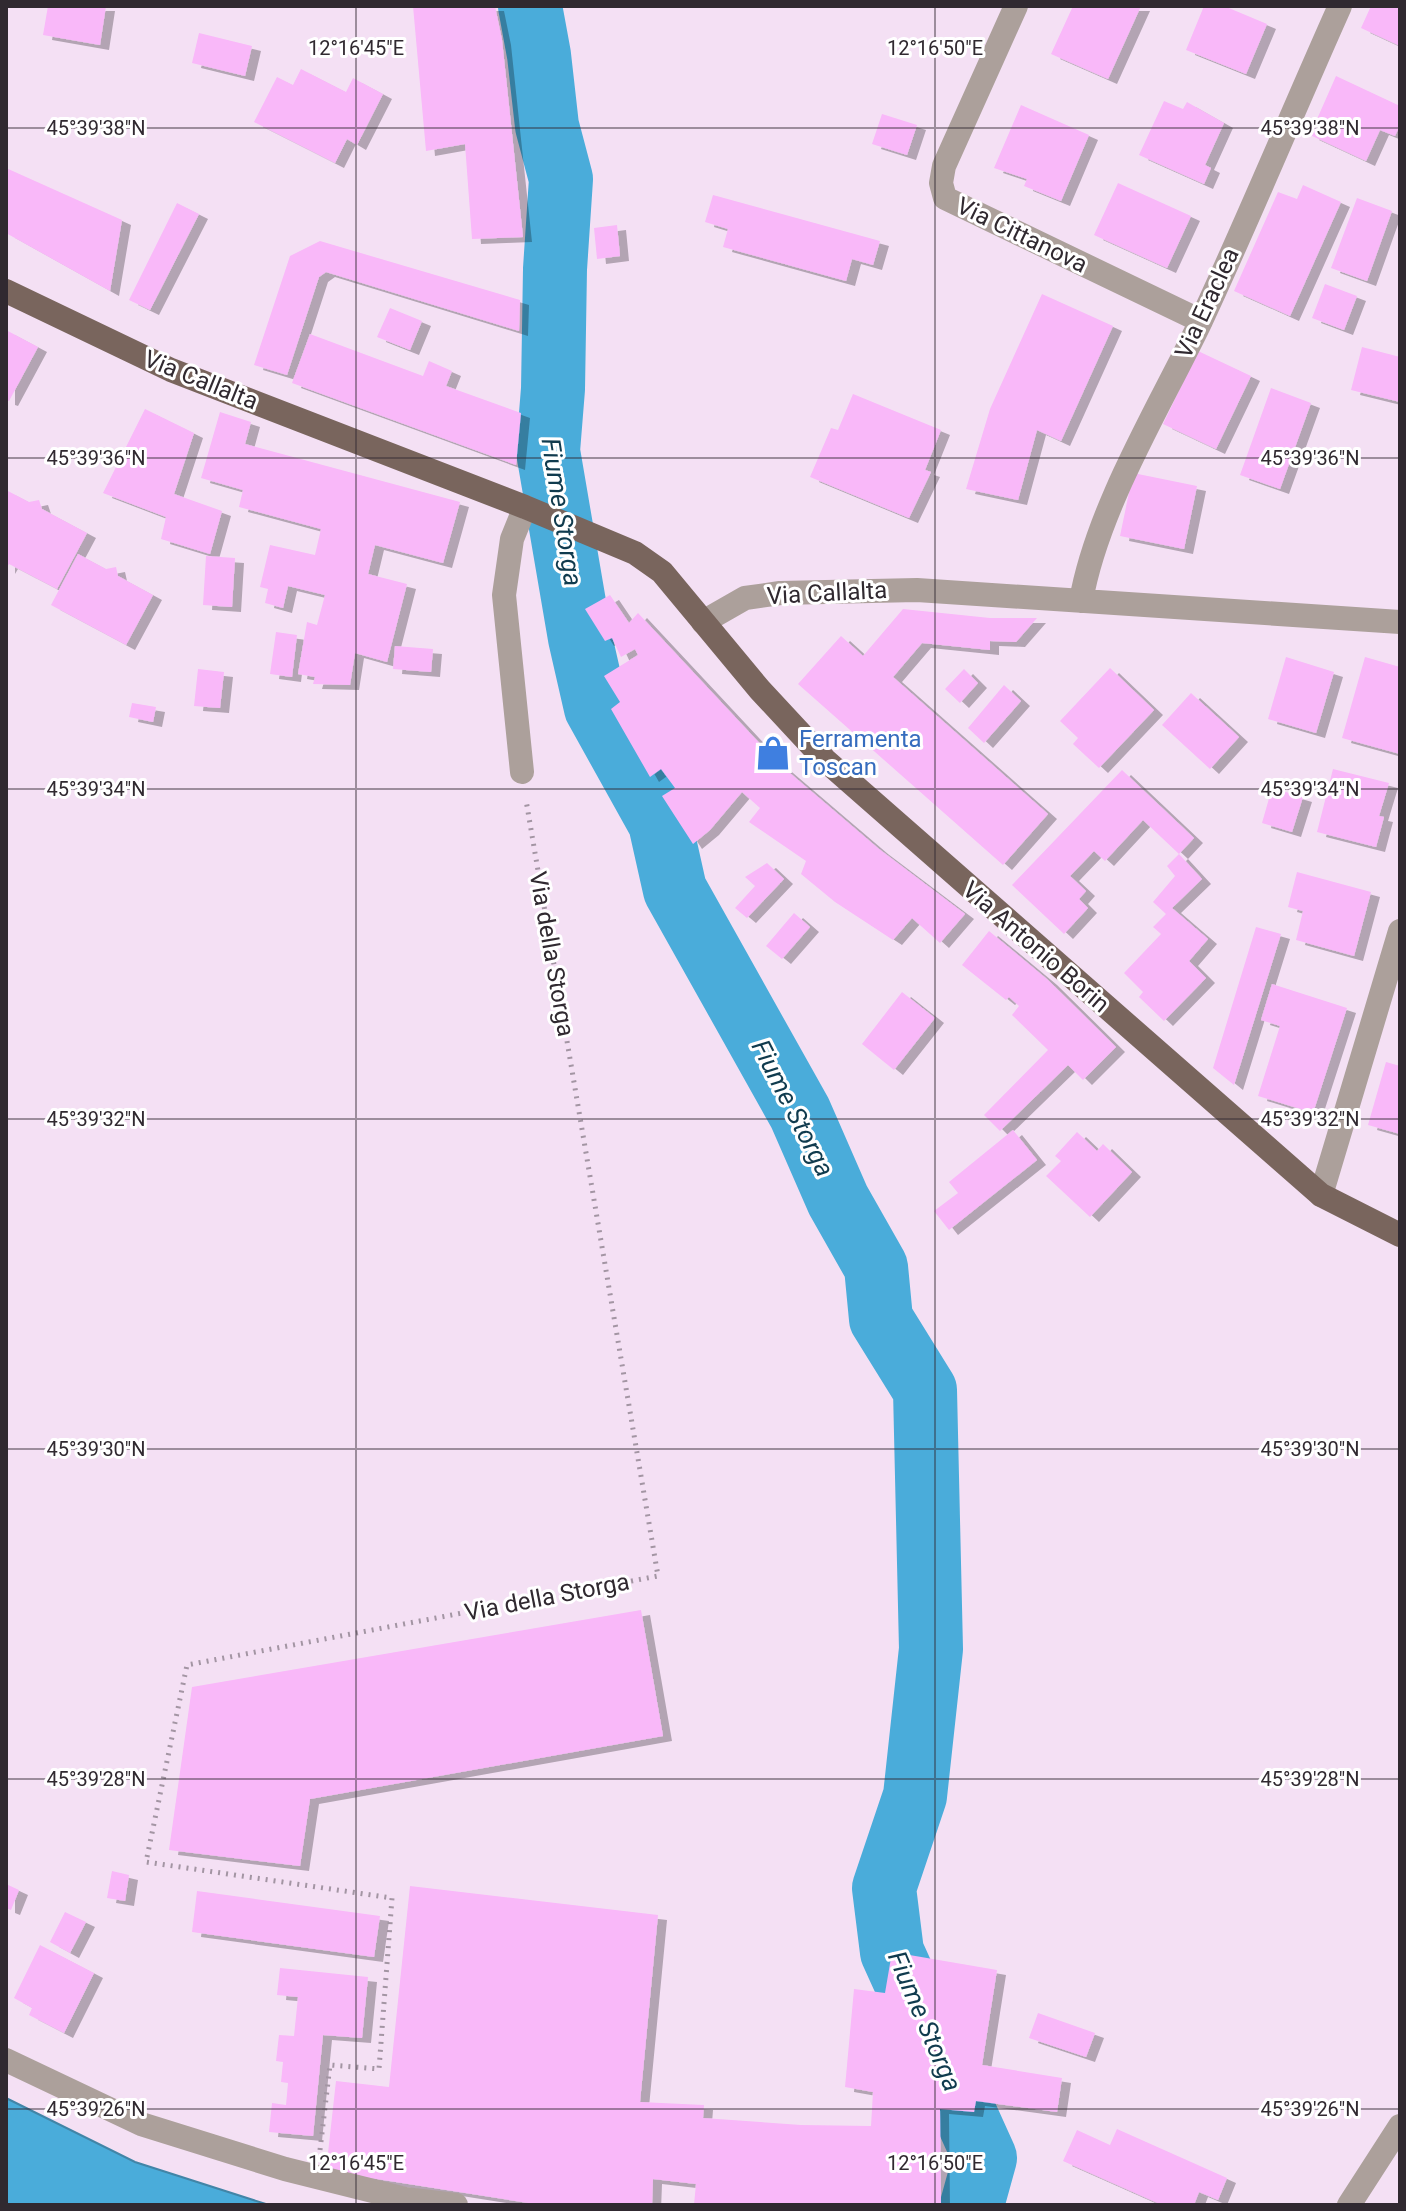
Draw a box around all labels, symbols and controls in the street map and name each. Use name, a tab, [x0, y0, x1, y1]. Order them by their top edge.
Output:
text: 12°16'45"E	[308, 36, 404, 60]
text: 12°16'50"E	[887, 36, 983, 60]
text: 45°39'38"N	[46, 116, 146, 140]
text: 45°39'38"N	[1260, 116, 1360, 140]
street label: Via Cittanova	[952, 191, 1092, 279]
street label: Via Eraclea	[1169, 243, 1245, 363]
street label: Via Callalta	[140, 344, 262, 416]
water label: Fiume Storga	[535, 436, 589, 588]
text: 45°39'36"N	[46, 446, 146, 470]
text: 45°39'36"N	[1260, 446, 1360, 470]
street label: Via Callalta	[766, 576, 888, 610]
place label: Ferramenta Toscan	[799, 725, 922, 781]
shop icon: Ferramenta Toscan	[754, 734, 792, 772]
text: 45°39'34"N	[46, 777, 146, 801]
text: 45°39'34"N	[1260, 777, 1360, 801]
street label: Via della Storga	[524, 869, 580, 1039]
street label: Via Antonio Borin	[957, 876, 1115, 1018]
water label: Fiume Storga	[746, 1035, 840, 1181]
text: 45°39'32"N	[46, 1107, 146, 1131]
text: 45°39'32"N	[1260, 1107, 1360, 1131]
text: 45°39'30"N	[46, 1437, 146, 1461]
text: 45°39'30"N	[1260, 1437, 1360, 1461]
street label: Via della Storga	[462, 1567, 632, 1627]
text: 45°39'28"N	[46, 1767, 146, 1791]
text: 45°39'28"N	[1260, 1767, 1360, 1791]
water label: Fiume Storga	[882, 1946, 968, 2096]
text: 45°39'26"N	[46, 2097, 146, 2121]
text: 45°39'26"N	[1260, 2097, 1360, 2121]
text: 12°16'45"E	[308, 2151, 404, 2175]
text: 12°16'50"E	[887, 2151, 983, 2175]

